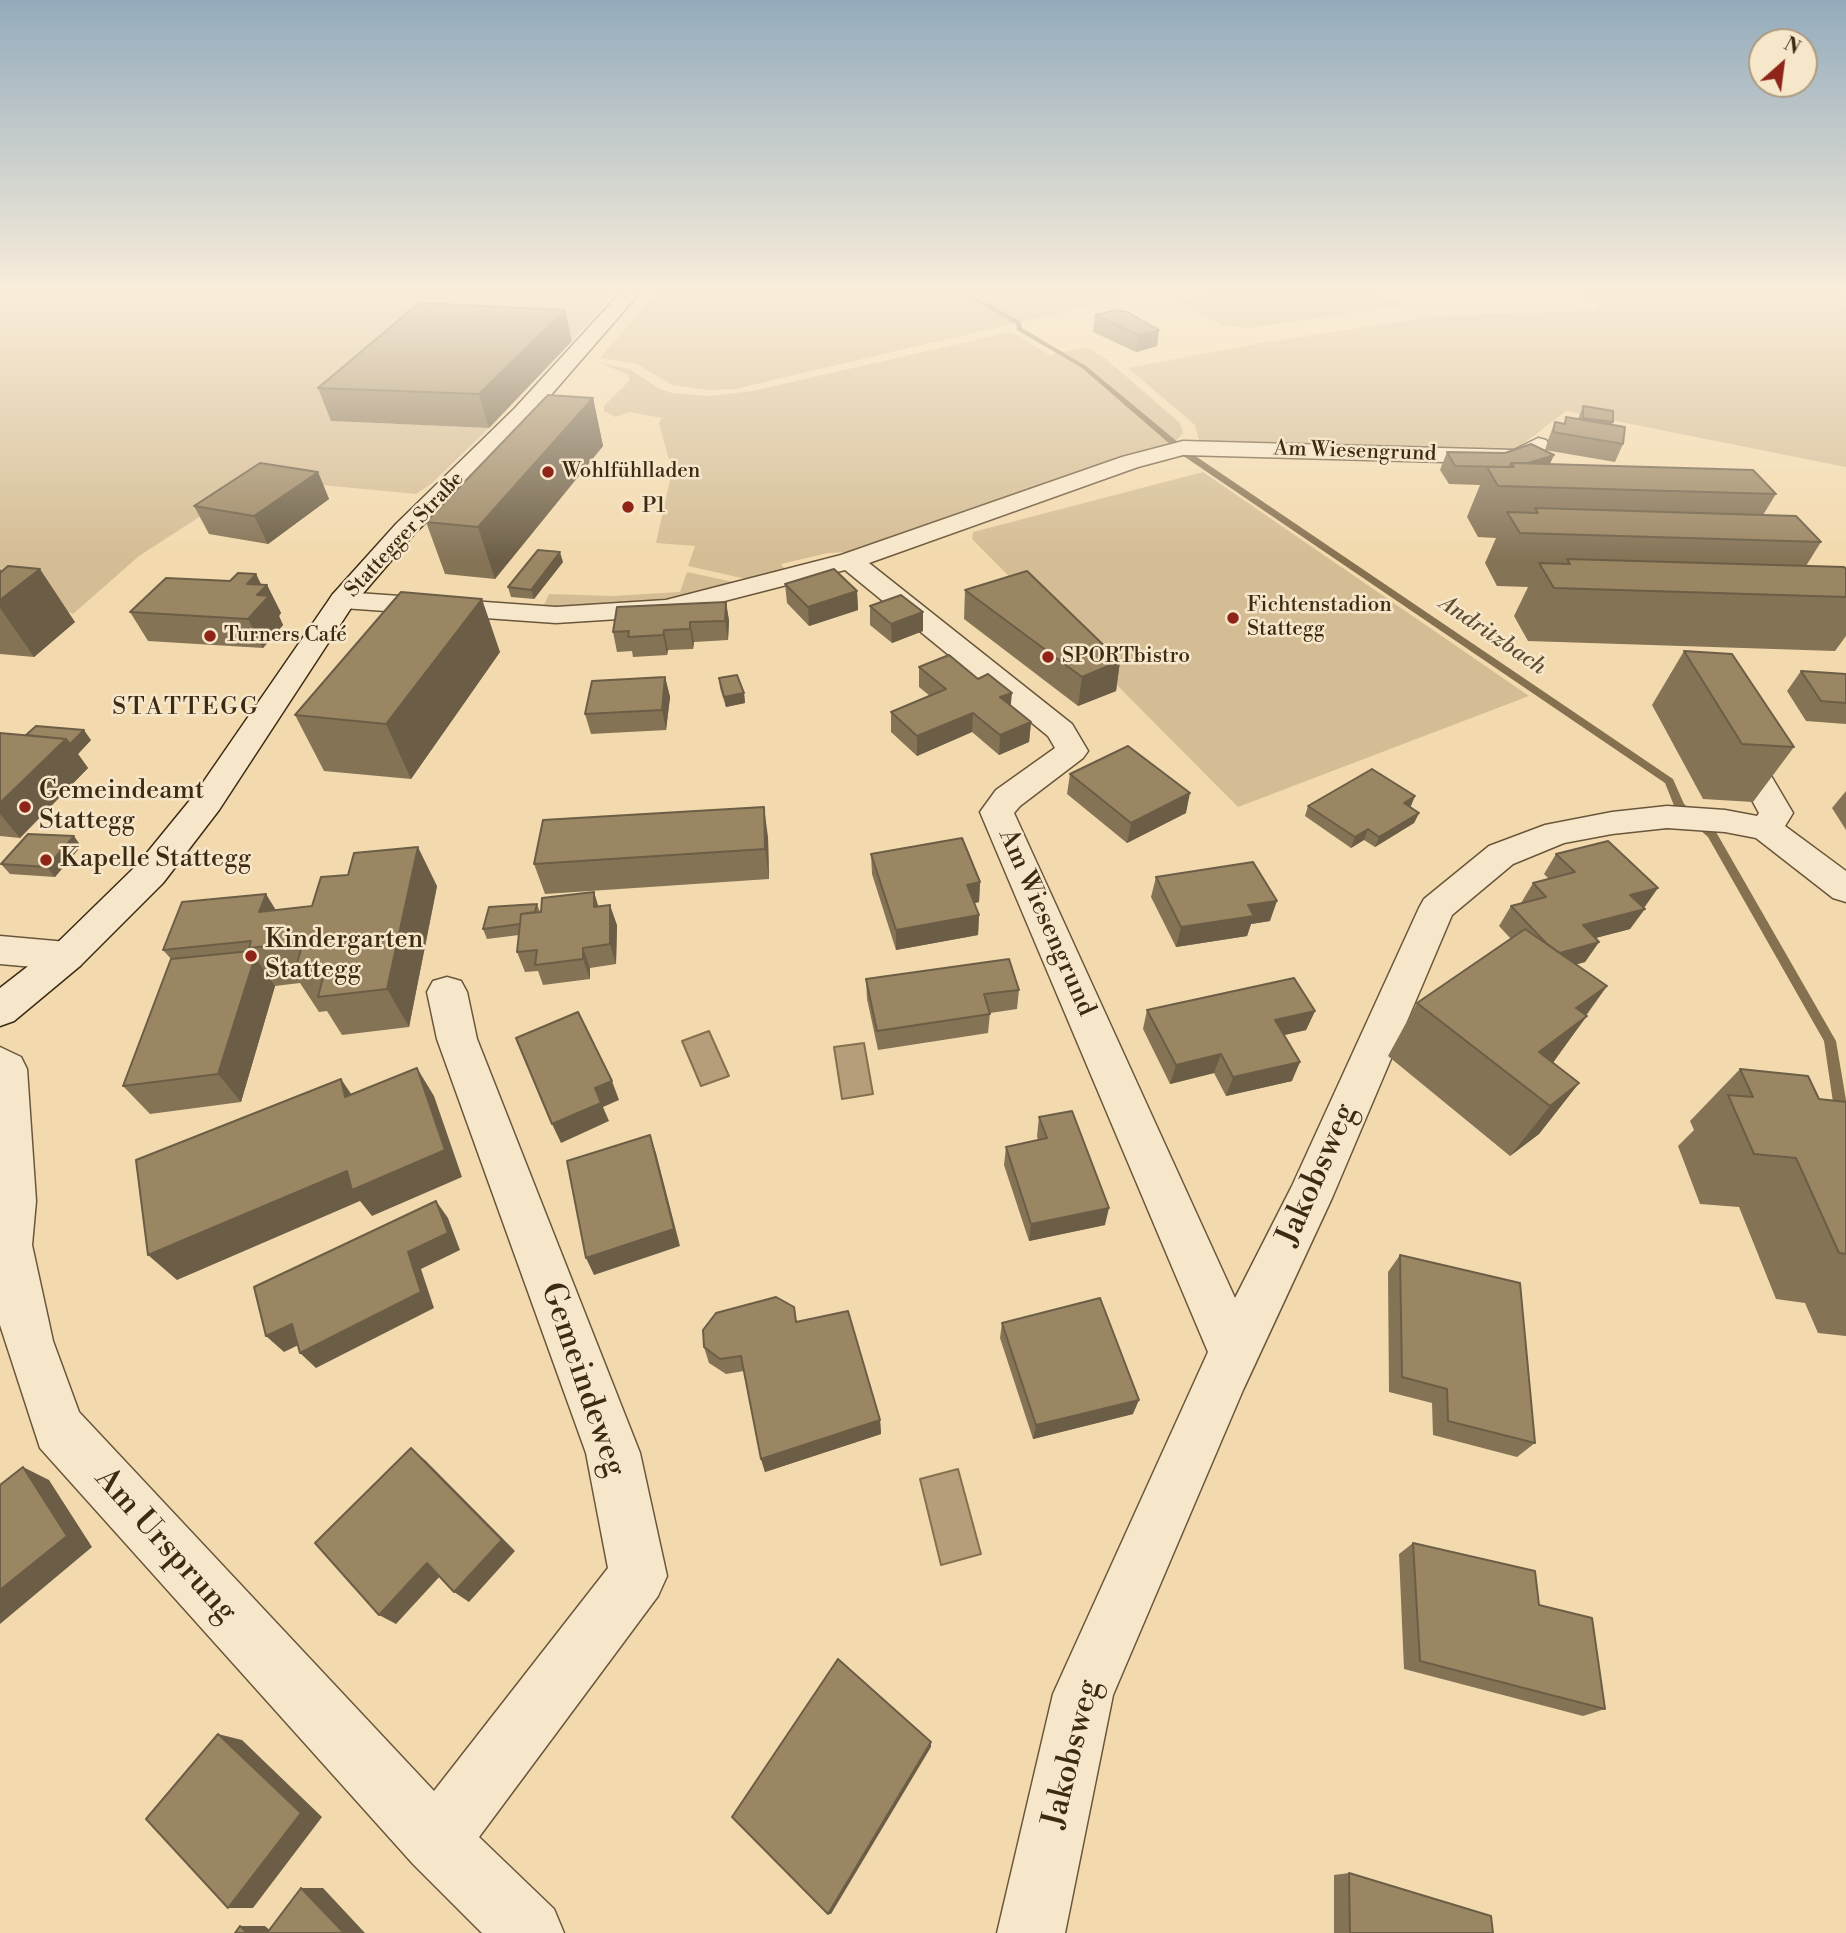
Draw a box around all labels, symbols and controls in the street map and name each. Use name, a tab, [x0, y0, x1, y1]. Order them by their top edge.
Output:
north arrow	[1748, 28, 1818, 98]
text: N	[1780, 32, 1804, 60]
street label: Am Wiesengrund	[1273, 437, 1437, 467]
place label: Wohlfühlladen	[562, 459, 700, 485]
marker: Wohlfühlladen	[540, 464, 556, 480]
street label: Stattegger Straße	[340, 467, 470, 603]
place label: P1	[642, 494, 665, 520]
marker: P1	[620, 499, 636, 515]
water label: Andritzbach	[1433, 590, 1551, 682]
place label: Fichtenstadion Stattegg	[1247, 593, 1392, 643]
marker: Fichtenstadion Stattegg	[1225, 610, 1241, 626]
place label: Turners Café	[224, 623, 347, 649]
marker: Turners Café	[202, 628, 218, 644]
place label: SPORTbistro	[1062, 644, 1190, 670]
marker: SPORTbistro	[1040, 649, 1056, 665]
district label: STATTEGG	[113, 694, 259, 722]
place label: Gemeindeamt Stattegg	[39, 776, 204, 838]
marker: Gemeindeamt Stattegg	[17, 799, 33, 815]
street label: Am Wiesengrund	[991, 825, 1101, 1021]
place label: Kapelle Stattegg	[60, 844, 251, 876]
marker: Kapelle Stattegg	[38, 852, 54, 868]
place label: Kindergarten Stattegg	[265, 925, 423, 986]
marker: Kindergarten Stattegg	[243, 948, 259, 964]
street label: Jakobsweg	[1270, 1098, 1366, 1252]
street label: Gemeindeweg	[531, 1278, 633, 1482]
street label: Am Ursprung	[86, 1461, 244, 1631]
street label: Jakobsweg	[1036, 1676, 1110, 1832]

